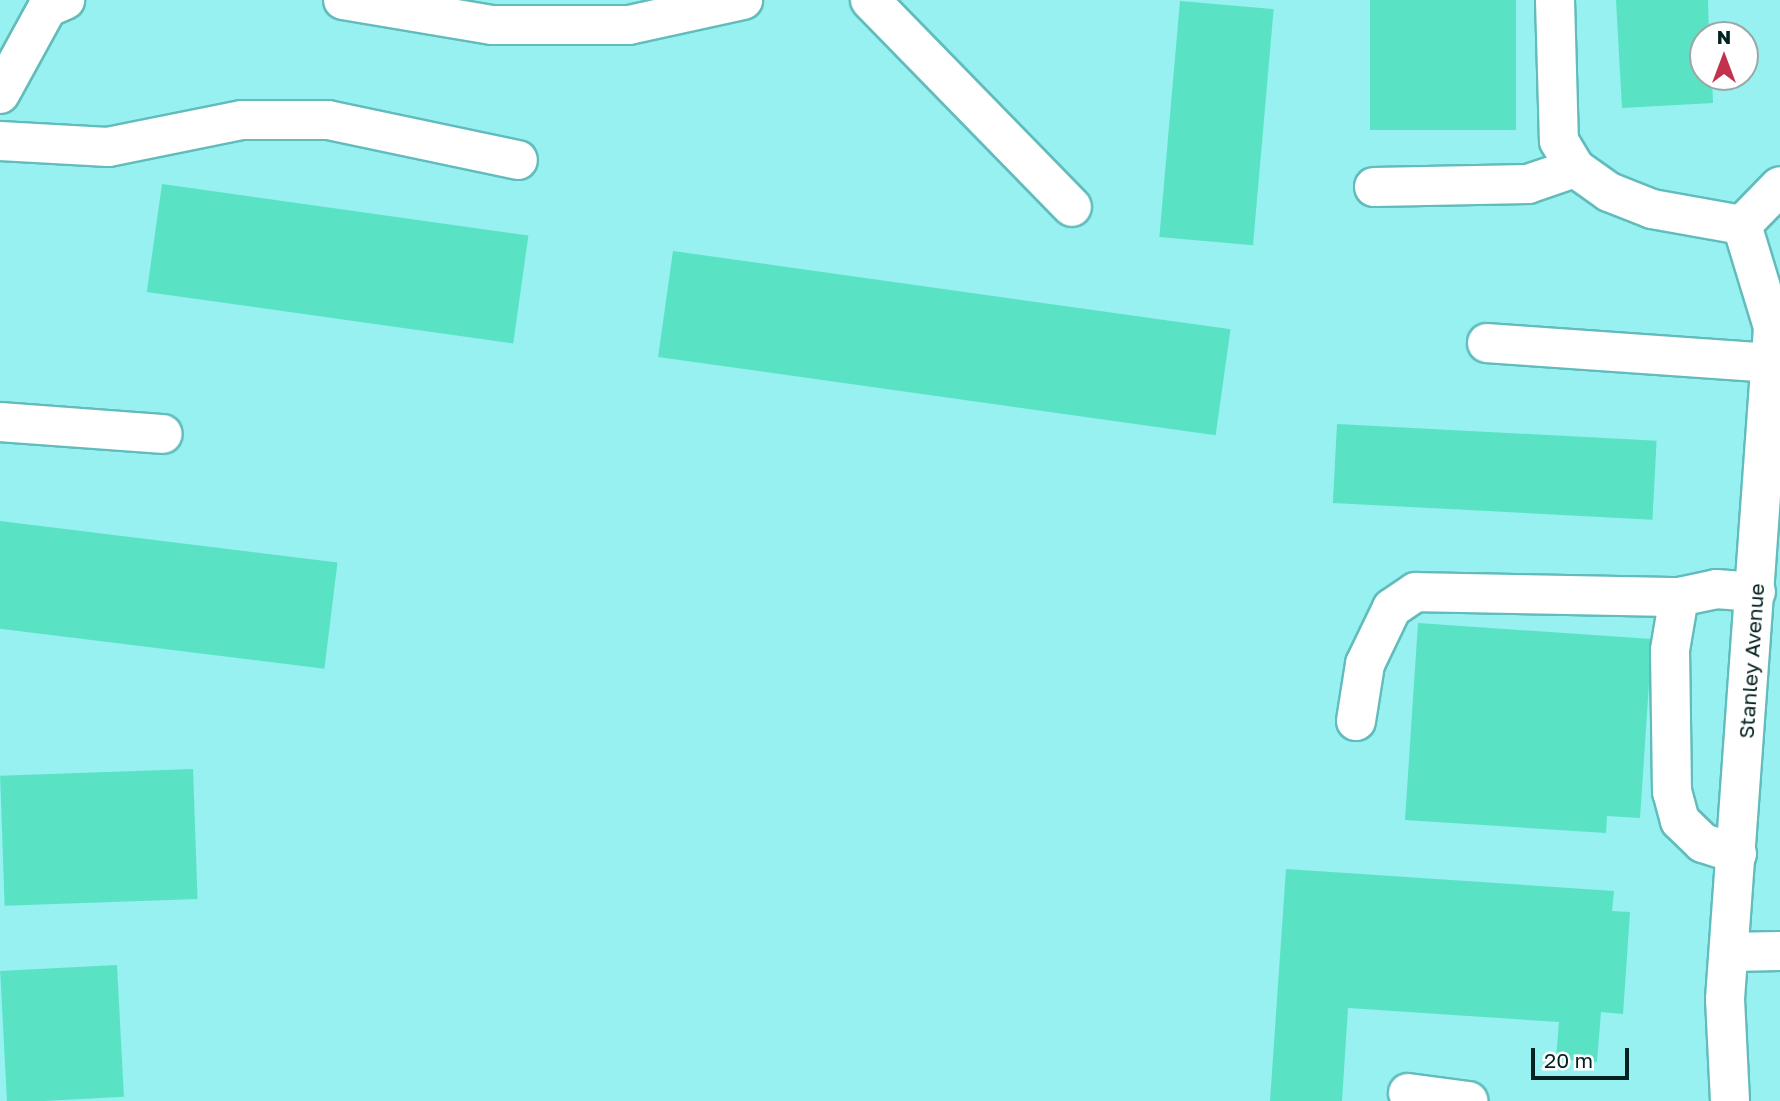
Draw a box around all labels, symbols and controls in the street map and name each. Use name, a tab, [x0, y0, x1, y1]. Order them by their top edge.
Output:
north arrow	[1689, 21, 1759, 91]
text: N	[1717, 25, 1731, 48]
street label: Stanley Avenue	[1733, 583, 1769, 739]
scale bar	[1535, 1034, 1633, 1078]
text: 20 m	[1544, 1047, 1593, 1073]

